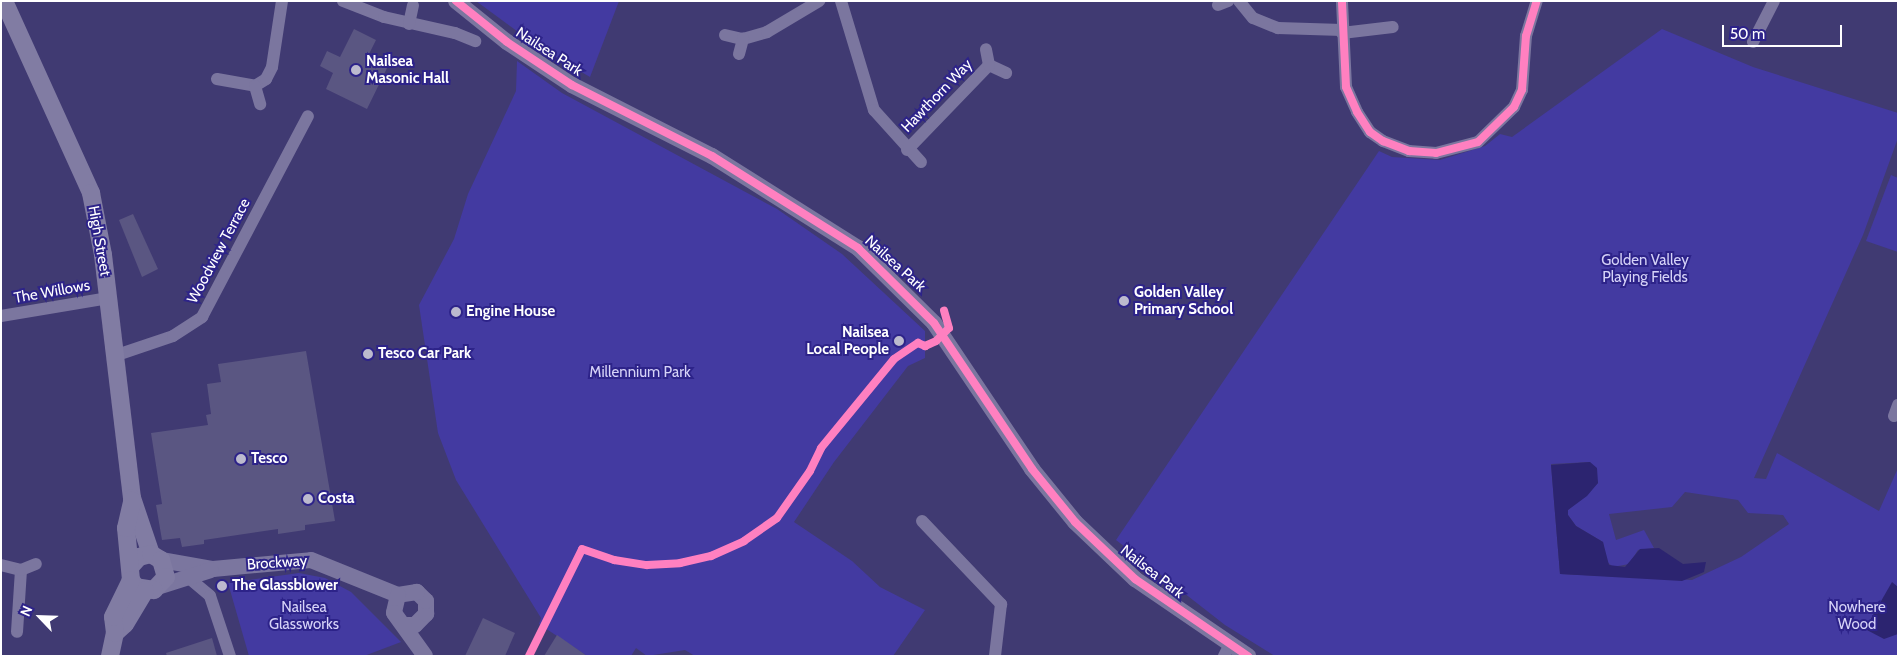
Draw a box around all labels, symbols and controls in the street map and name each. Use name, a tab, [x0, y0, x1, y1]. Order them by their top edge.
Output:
scale bar	[1724, 15, 1844, 47]
street label: Nailsea Park	[512, 24, 586, 80]
text: 50 m	[1730, 25, 1765, 43]
place label: Nailsea Masonic Hall	[366, 52, 449, 87]
street label: Hawthorn Way	[898, 56, 976, 136]
marker: Nailsea Masonic Hall	[350, 64, 362, 76]
street label: Woodview Terrace	[184, 195, 254, 307]
street label: High Street	[84, 204, 114, 278]
street label: Nailsea Park	[861, 232, 929, 296]
park label: Golden Valley Playing Fields	[1601, 251, 1689, 286]
street label: The Willows	[13, 276, 91, 308]
place label: Golden Valley Primary School	[1134, 283, 1233, 318]
marker: Golden Valley Primary School	[1118, 295, 1130, 307]
place label: Engine House	[466, 303, 555, 321]
marker: Engine House	[450, 306, 462, 318]
place label: Nailsea Local People	[806, 323, 889, 358]
marker: Nailsea Local People	[893, 335, 905, 347]
place label: Tesco Car Park	[378, 345, 471, 363]
marker: Tesco Car Park	[362, 348, 374, 360]
park label: Millennium Park	[589, 364, 691, 382]
place label: Tesco	[251, 450, 288, 468]
marker: Tesco	[235, 453, 247, 465]
place label: Costa	[318, 490, 355, 508]
marker: Costa	[302, 493, 314, 505]
street label: Nailsea Park	[1117, 542, 1187, 602]
street label: Brockway	[246, 552, 308, 574]
place label: The Glassblower	[232, 577, 338, 595]
marker: The Glassblower	[216, 580, 228, 592]
north arrow	[15, 592, 65, 642]
park label: Nailsea Glassworks	[269, 598, 339, 633]
park label: Nowhere Wood	[1828, 598, 1886, 633]
text: N	[16, 603, 37, 619]

